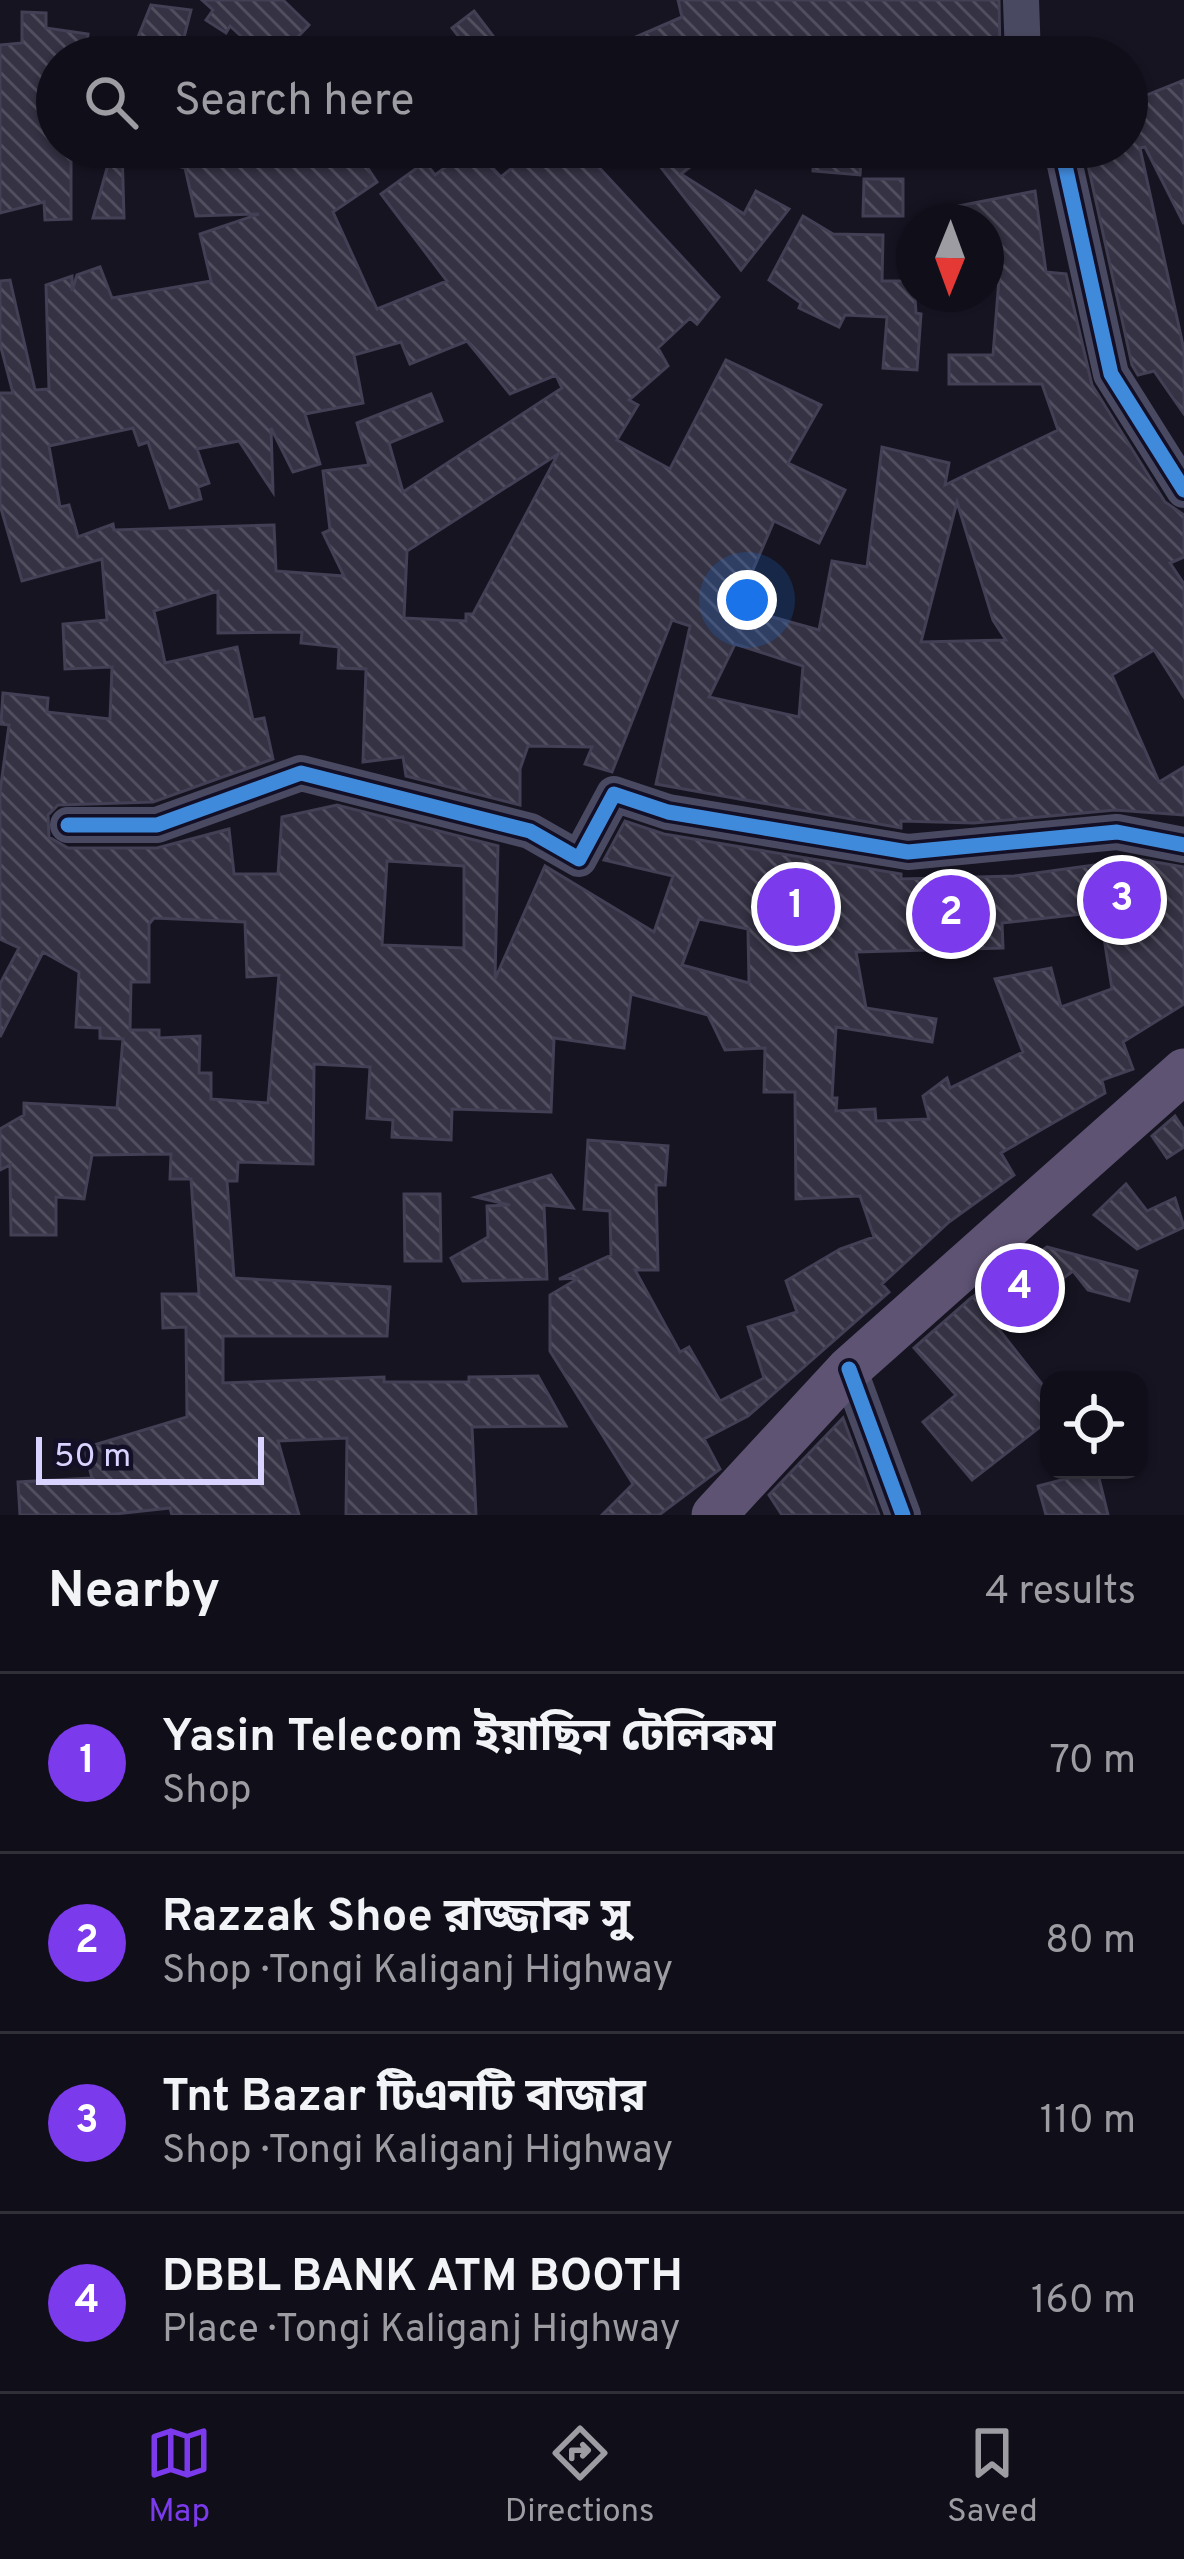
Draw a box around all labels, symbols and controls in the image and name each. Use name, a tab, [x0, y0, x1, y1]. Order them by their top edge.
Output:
search box	[36, 36, 1148, 168]
icon: search	[78, 69, 144, 135]
text: Search here	[174, 74, 414, 131]
north arrow	[896, 204, 1004, 312]
your location	[717, 570, 777, 630]
pin: 3	[1083, 855, 1161, 945]
pin: 1	[757, 862, 835, 952]
pin: 2	[912, 869, 990, 959]
pin: 4	[981, 1243, 1059, 1333]
map controls	[1040, 1371, 1148, 1479]
button: locate	[1040, 1371, 1148, 1479]
scale bar	[36, 1431, 264, 1484]
text: 50 m	[54, 1437, 131, 1479]
text: Nearby	[48, 1561, 220, 1626]
text: 4 results	[985, 1569, 1136, 1618]
text: Yasin Telecom ইয়াছিন টেলিকম	[162, 1710, 775, 1767]
text: 1	[79, 1738, 95, 1787]
text: 70 m	[1050, 1738, 1136, 1787]
text: Shop	[162, 1768, 252, 1817]
text: Razzak Shoe রাজ্জাক সু	[162, 1890, 630, 1947]
text: 2	[75, 1918, 99, 1967]
text: 80 m	[1045, 1918, 1136, 1967]
text: Shop · Tongi Kaliganj Highway	[162, 1948, 673, 1997]
text: Tnt Bazar টিএনটি বাজার	[162, 2070, 646, 2127]
text: 3	[75, 2098, 99, 2147]
text: 110 m	[1040, 2098, 1136, 2147]
text: Shop · Tongi Kaliganj Highway	[162, 2128, 673, 2177]
text: DBBL BANK ATM BOOTH	[162, 2250, 683, 2307]
text: 4	[74, 2278, 100, 2327]
text: 160 m	[1031, 2278, 1136, 2327]
text: Place · Tongi Kaliganj Highway	[162, 2307, 680, 2356]
tab: Map	[146, 2420, 212, 2534]
tab: Directions	[505, 2420, 655, 2534]
tab: Saved	[947, 2420, 1038, 2534]

